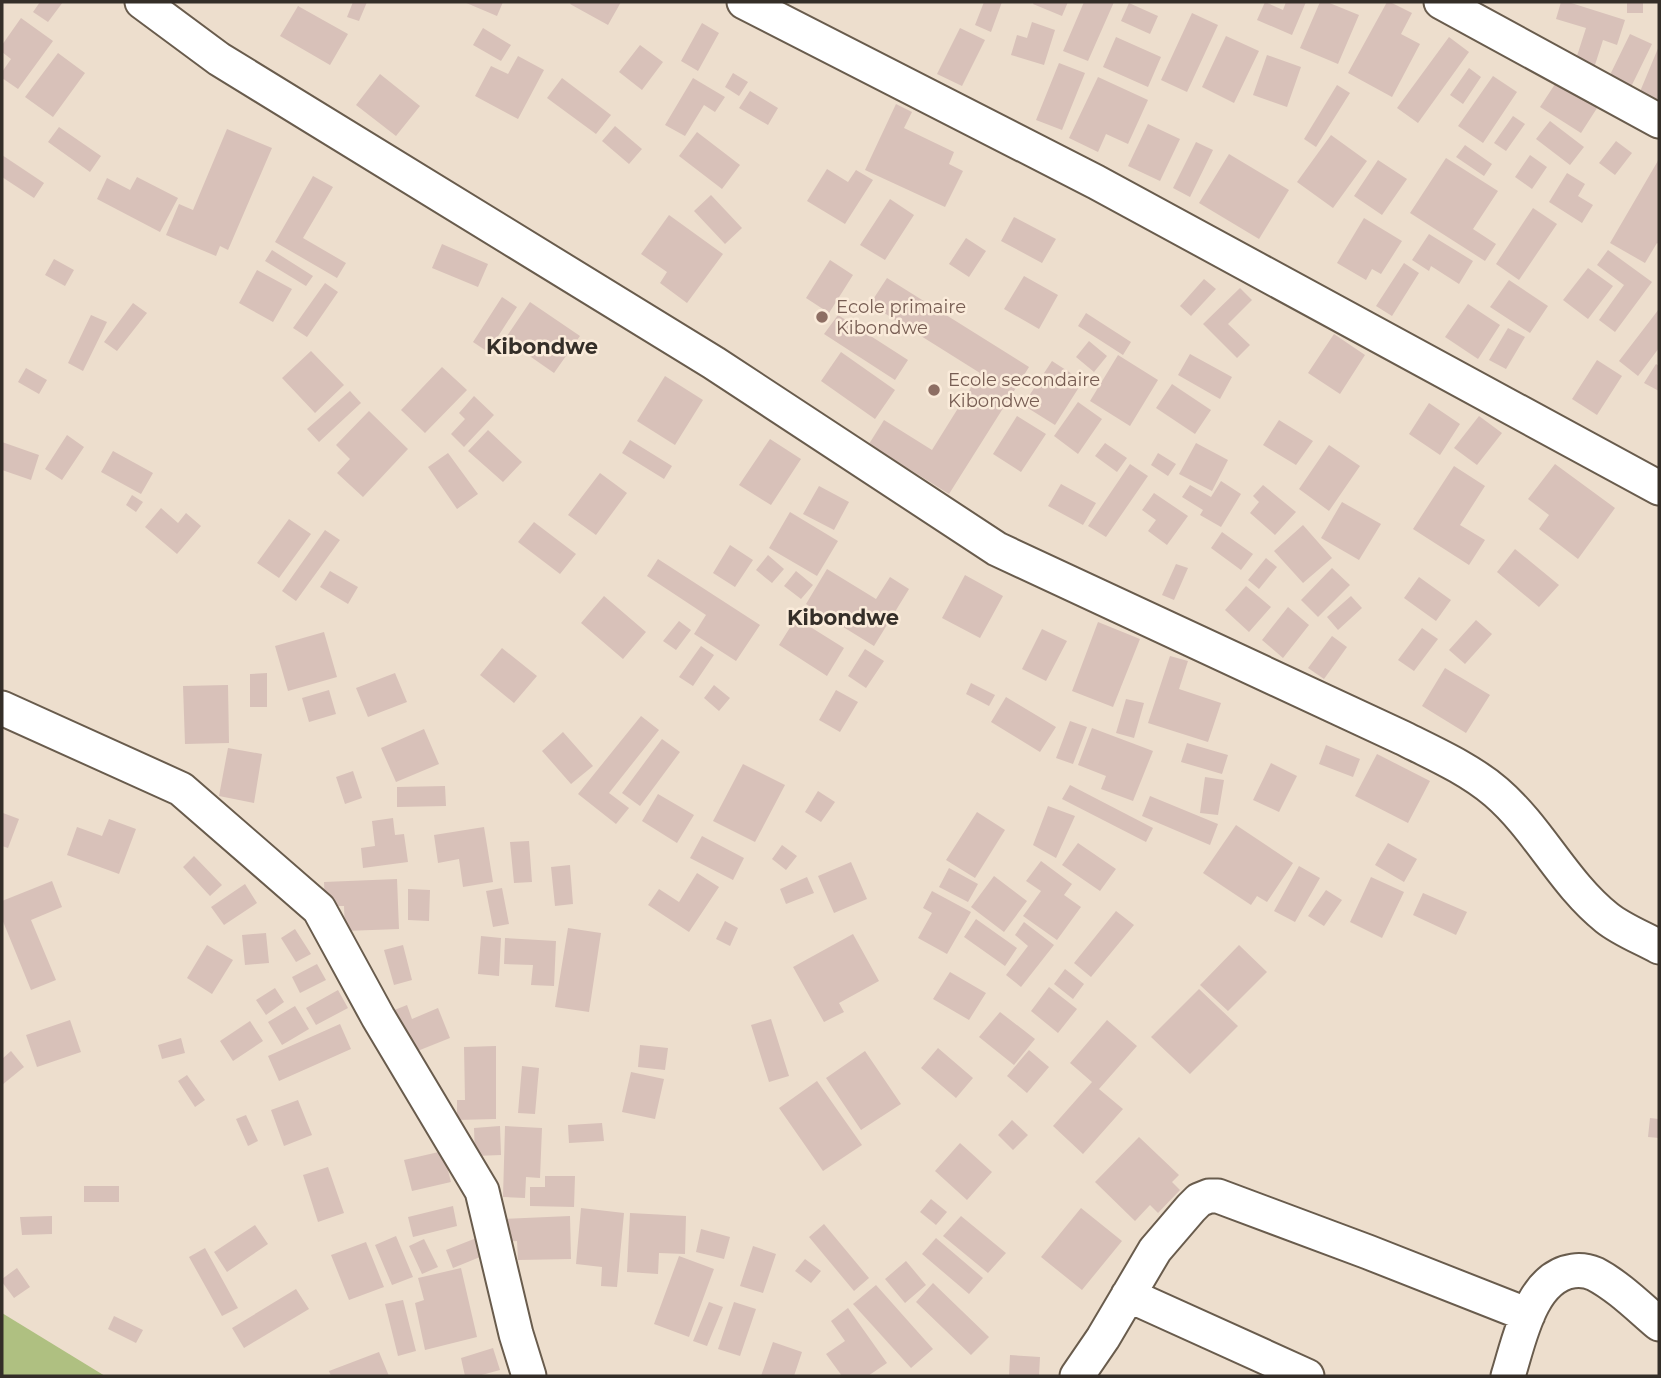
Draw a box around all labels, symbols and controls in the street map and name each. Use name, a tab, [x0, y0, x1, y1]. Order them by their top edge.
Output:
place label: Ecole primaire Kibondwe	[836, 296, 966, 339]
marker: Ecole primaire Kibondwe	[814, 309, 830, 325]
district label: Kibondwe	[486, 334, 598, 359]
place label: Ecole secondaire Kibondwe	[948, 369, 1100, 412]
marker: Ecole secondaire Kibondwe	[926, 382, 942, 398]
district label: Kibondwe	[787, 605, 899, 630]

